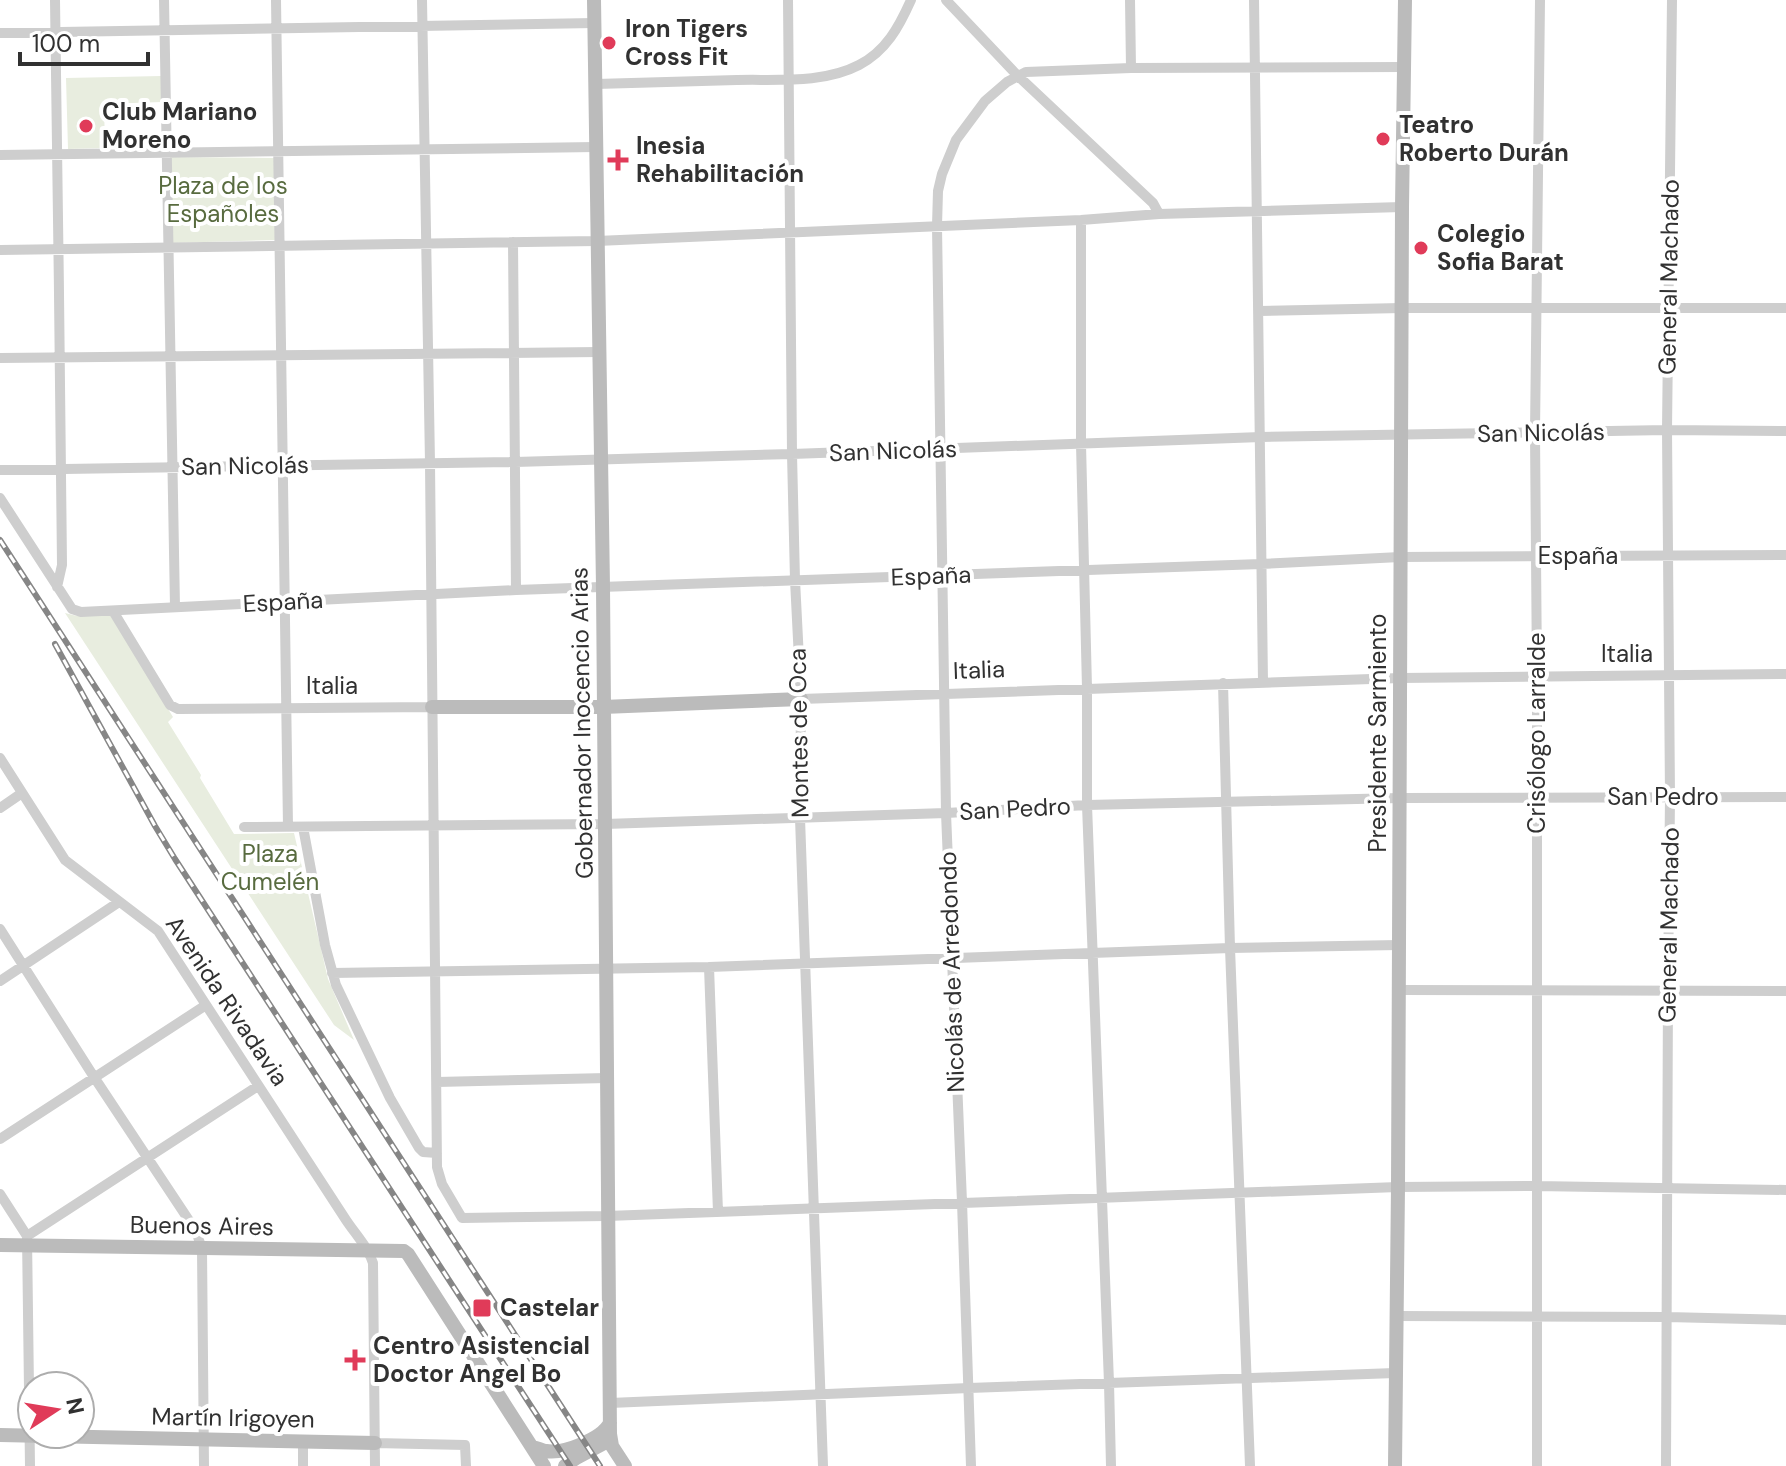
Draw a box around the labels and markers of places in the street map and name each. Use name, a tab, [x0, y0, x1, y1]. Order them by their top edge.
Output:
place label: Iron Tigers Cross Fit	[625, 13, 748, 72]
marker: Iron Tigers Cross Fit	[600, 34, 618, 52]
place label: Club Mariano Moreno	[102, 96, 258, 155]
place label: Teatro Roberto Durán	[1399, 109, 1569, 168]
marker: Club Mariano Moreno	[77, 117, 95, 135]
place label: Inesia Rehabilitación	[636, 130, 804, 189]
marker: Teatro Roberto Durán	[1374, 130, 1392, 148]
marker: Inesia Rehabilitación	[607, 149, 629, 171]
place label: Colegio Sofia Barat	[1437, 218, 1564, 277]
marker: Colegio Sofia Barat	[1412, 239, 1430, 257]
place label: Castelar	[500, 1292, 599, 1323]
marker: Castelar	[471, 1297, 493, 1319]
place label: Centro Asistencial Doctor Angel Bo	[373, 1330, 590, 1389]
marker: Centro Asistencial Doctor Angel Bo	[344, 1349, 366, 1371]

